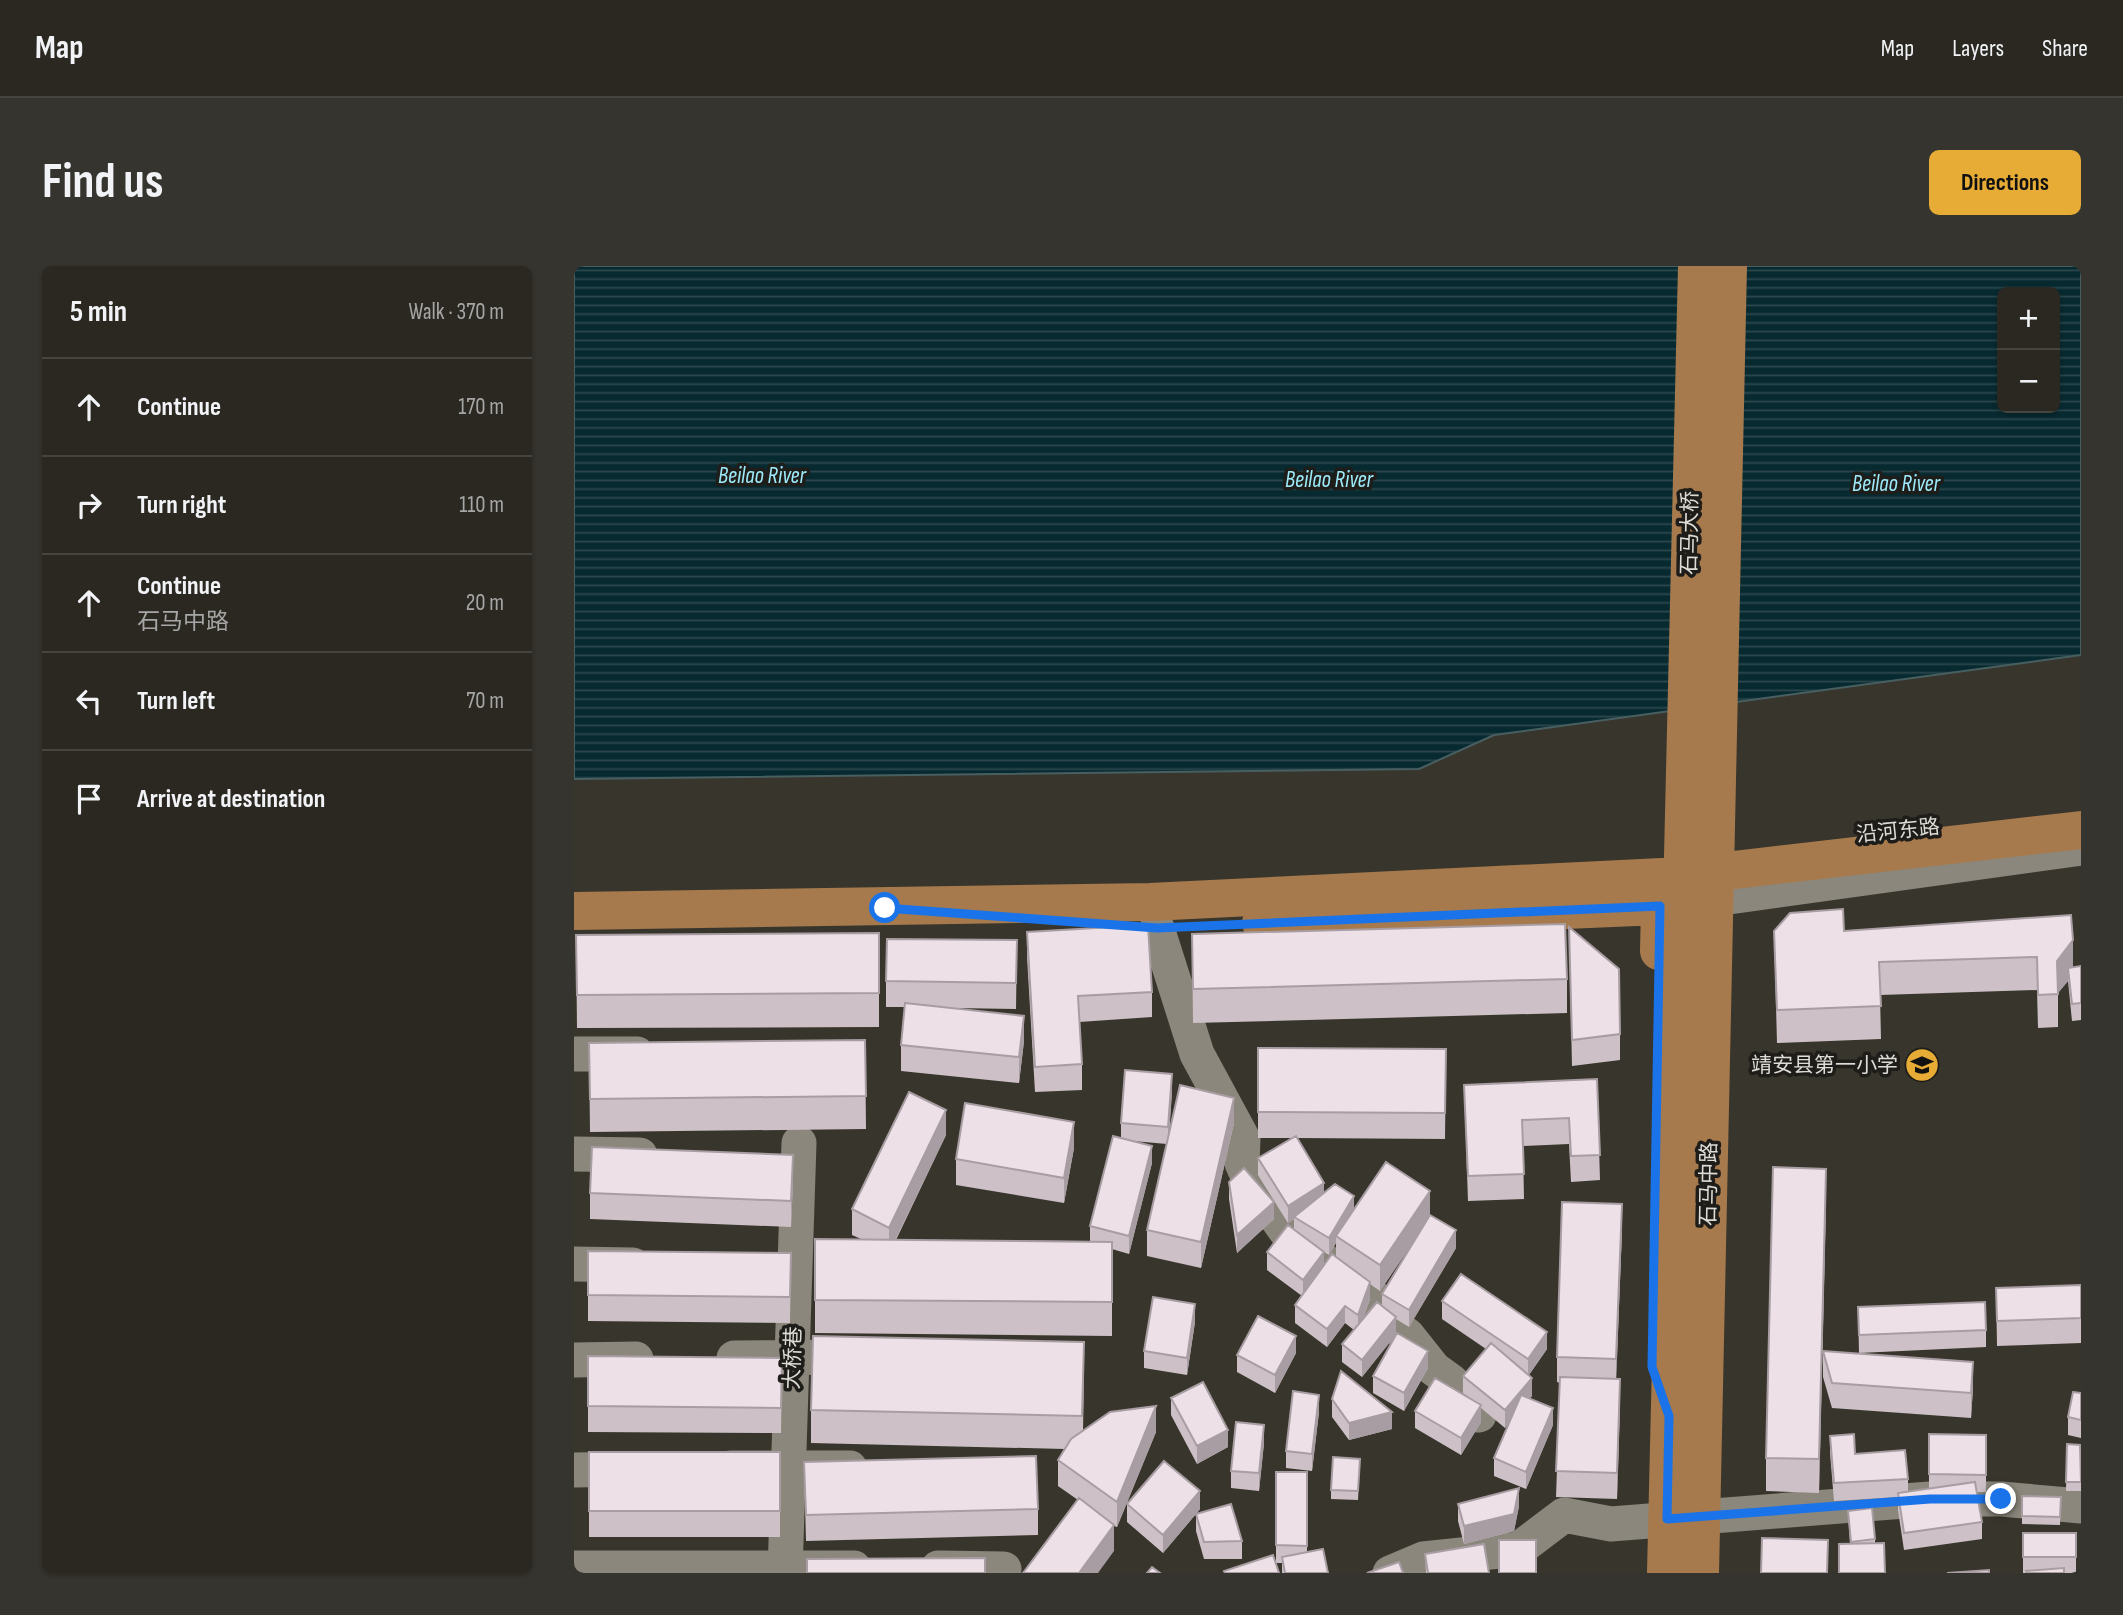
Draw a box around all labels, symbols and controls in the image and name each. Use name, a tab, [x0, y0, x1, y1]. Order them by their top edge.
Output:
text: Map	[35, 28, 84, 68]
text: Map	[1881, 34, 1914, 63]
text: Layers	[1952, 34, 2004, 63]
text: Share	[2042, 34, 2088, 63]
button: Directions	[1929, 150, 2081, 215]
text: Find us	[42, 153, 164, 212]
map controls	[1997, 287, 2060, 413]
button: +	[1997, 287, 2060, 350]
text: 5 min	[70, 294, 127, 330]
text: Walk · 370 m	[408, 298, 504, 326]
button: −	[1997, 350, 2060, 413]
icon: ahead	[70, 388, 108, 426]
text: Continue	[137, 392, 221, 423]
text: 170 m	[458, 393, 504, 421]
water label: Beilao River	[718, 462, 808, 490]
water label: Beilao River	[1285, 466, 1375, 494]
water label: Beilao River	[1852, 470, 1942, 498]
icon: right	[70, 486, 108, 524]
text: Turn right	[137, 490, 226, 521]
text: 110 m	[459, 491, 504, 519]
street label: 石马大桥	[1677, 491, 1703, 575]
text: Continue	[137, 571, 221, 602]
icon: ahead	[70, 584, 108, 622]
text: 20 m	[466, 589, 504, 617]
text: 石马中路	[137, 608, 229, 636]
icon: left	[70, 682, 108, 720]
text: Turn left	[137, 686, 215, 717]
text: 70 m	[466, 687, 504, 715]
icon: arrive	[70, 780, 108, 818]
text: Arrive at destination	[137, 784, 325, 815]
street label: 沿河东路	[1855, 814, 1941, 848]
route start	[869, 892, 900, 923]
school or university icon: 靖安县第一小学	[1903, 1046, 1941, 1084]
place label: 靖安县第一小学	[1751, 1053, 1898, 1078]
street label: 石马中路	[1696, 1142, 1722, 1226]
street label: 大桥巷	[779, 1326, 807, 1390]
route end	[1985, 1483, 2016, 1514]

